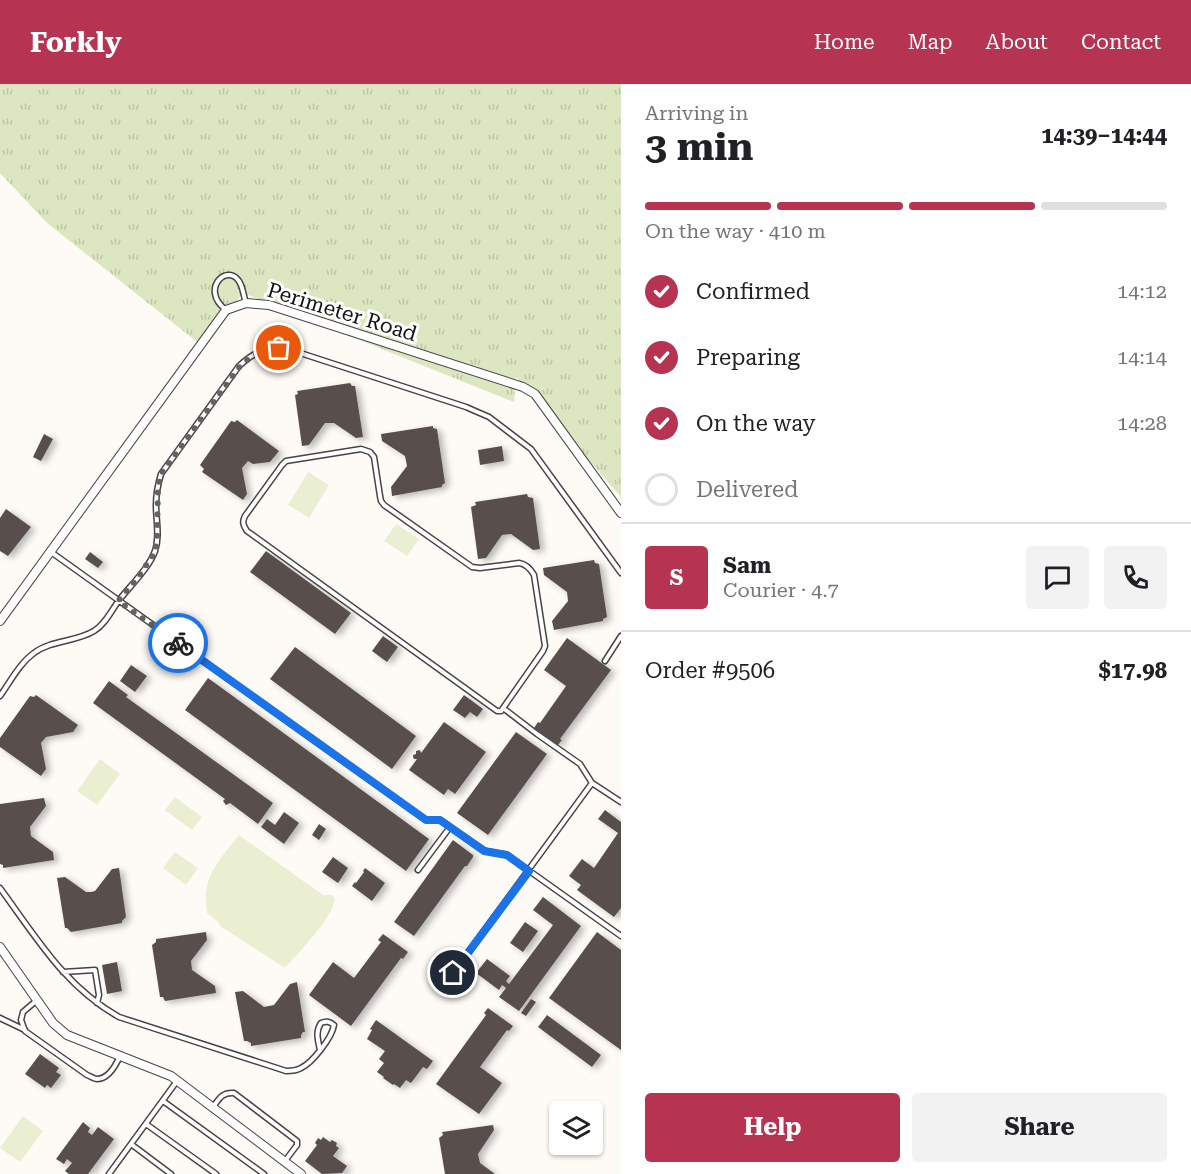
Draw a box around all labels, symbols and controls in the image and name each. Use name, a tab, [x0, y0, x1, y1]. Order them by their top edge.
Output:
text: Forkly	[30, 26, 122, 59]
text: Home	[814, 30, 875, 54]
text: Map	[908, 30, 953, 54]
text: About	[986, 30, 1048, 54]
text: Contact	[1081, 30, 1161, 54]
text: Arriving in	[645, 101, 748, 125]
text: 14:39–14:44	[1041, 123, 1167, 148]
text: 3 min	[645, 124, 753, 170]
text: On the way · 410 m	[645, 219, 826, 243]
icon: check	[645, 275, 678, 308]
street label: Perimeter Road	[264, 278, 420, 346]
text: Confirmed	[696, 279, 810, 304]
text: 14:12	[1117, 279, 1167, 303]
pin	[253, 322, 304, 373]
icon: bag	[262, 331, 295, 364]
icon: check	[645, 341, 678, 374]
text: Preparing	[696, 345, 800, 370]
text: 14:14	[1117, 345, 1167, 369]
icon: check	[645, 407, 678, 440]
text: On the way	[696, 411, 816, 436]
text: 14:28	[1117, 411, 1167, 435]
text: Delivered	[696, 477, 798, 502]
button: chat	[1026, 546, 1089, 609]
button: phone	[1104, 546, 1167, 609]
text: Sam	[723, 553, 771, 578]
text: S	[670, 565, 683, 590]
text: Courier · 4.7	[723, 578, 839, 602]
courier	[148, 613, 208, 673]
icon: bike	[162, 627, 195, 660]
text: Order #9506	[645, 658, 775, 683]
text: $17.98	[1098, 658, 1167, 683]
pin	[427, 947, 478, 998]
icon: home	[436, 956, 469, 989]
button: Help	[645, 1093, 900, 1162]
button: Share	[912, 1093, 1167, 1162]
map controls	[549, 1101, 603, 1155]
button: layers	[549, 1101, 603, 1155]

